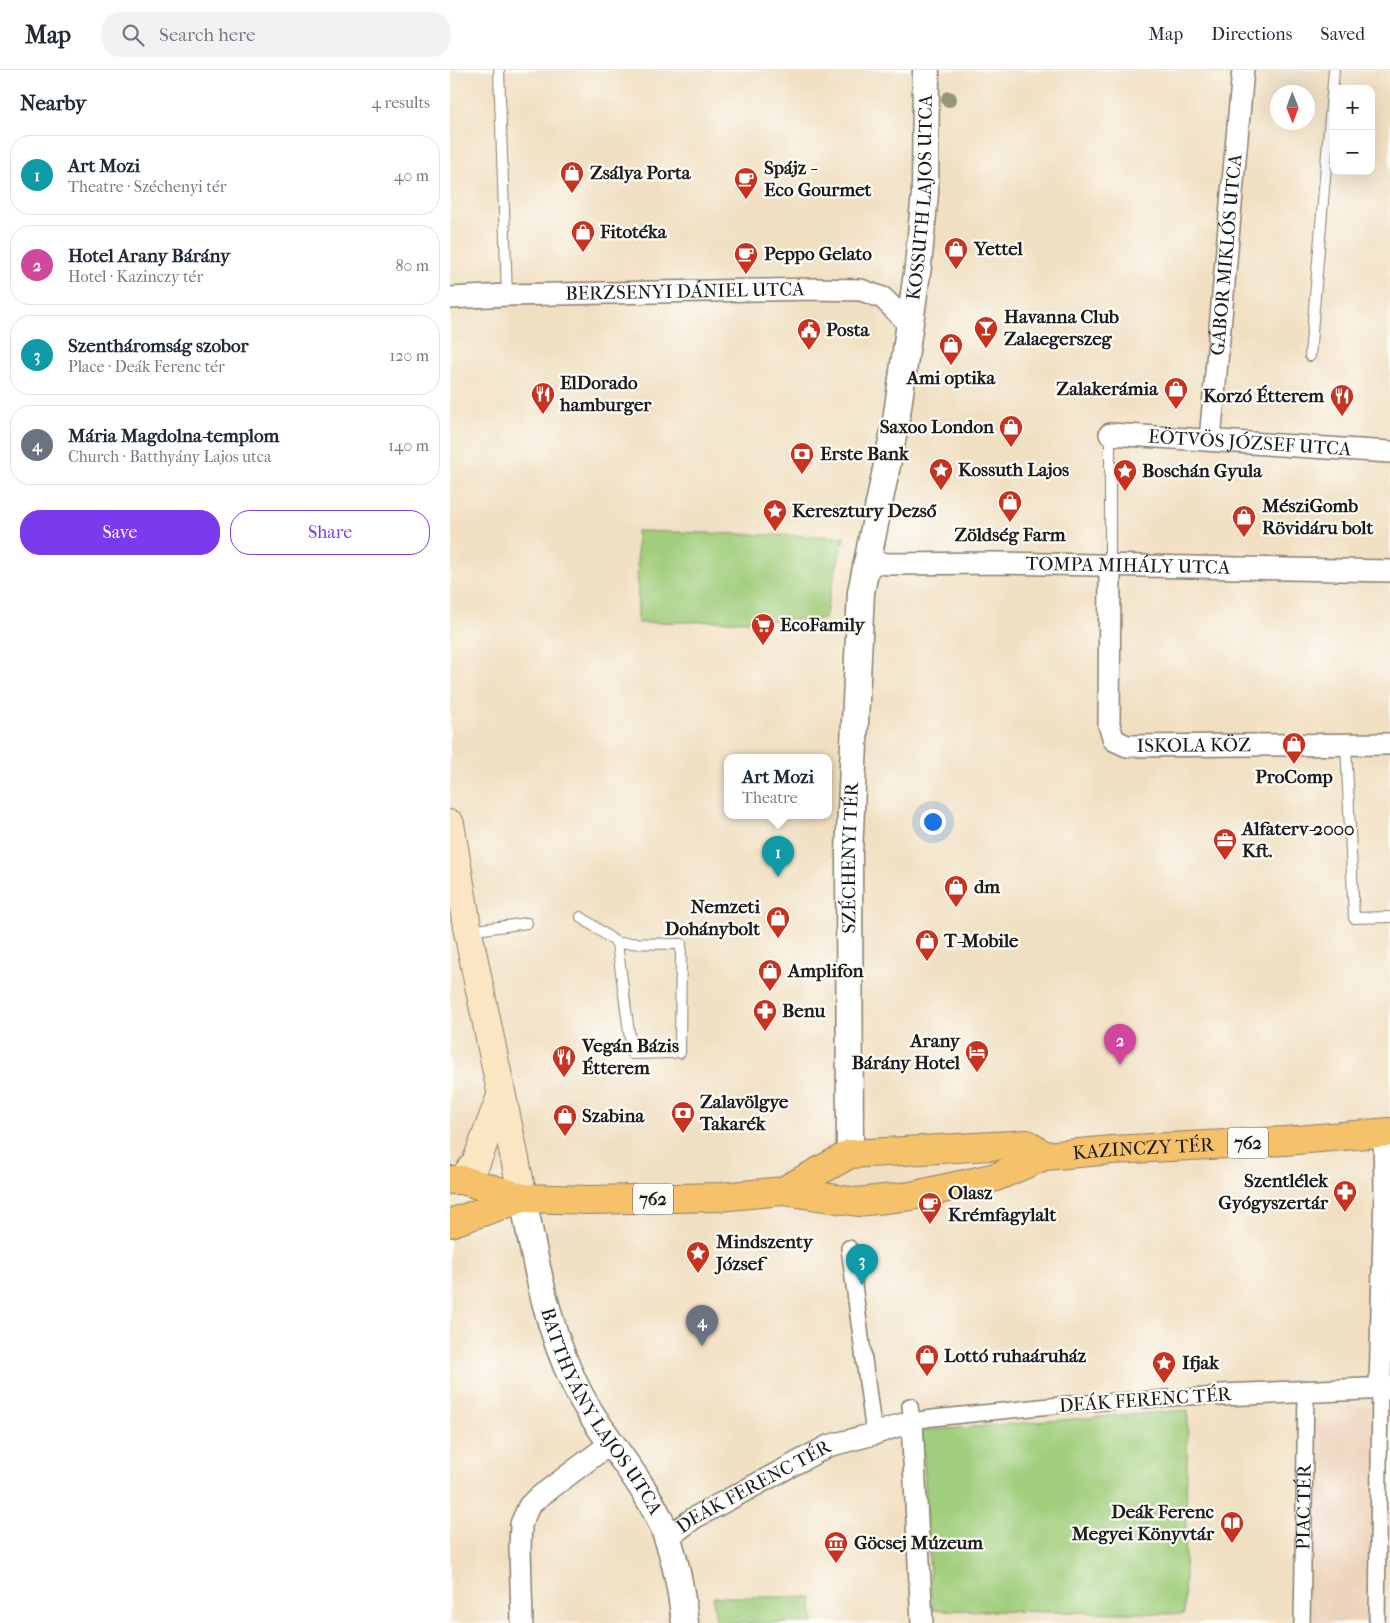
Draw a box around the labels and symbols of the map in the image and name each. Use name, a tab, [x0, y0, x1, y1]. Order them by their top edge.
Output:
north arrow	[1270, 85, 1315, 130]
street label: KOSSUTH LAJOS UTCA	[902, 94, 937, 302]
street label: GÁBOR MIKLÓS UTCA	[1207, 152, 1247, 357]
place label: Spájz - Eco Gourmet	[764, 157, 872, 201]
shop icon: Zsálya Porta	[559, 160, 585, 194]
place label: Zsálya Porta	[590, 162, 692, 184]
cafe icon: Spájz - Eco Gourmet	[733, 166, 759, 200]
shop icon: Fitotéka	[570, 219, 596, 253]
place label: Fitotéka	[599, 221, 668, 243]
shop icon: Yettel	[943, 236, 969, 270]
place label: Yettel	[973, 238, 1024, 260]
cafe icon: Peppo Gelato	[733, 241, 759, 275]
place label: Peppo Gelato	[764, 243, 872, 265]
street label: BERZSENYI DÁNIEL UTCA	[565, 278, 805, 305]
place label: Havanna Club Zalaegerszeg	[1004, 306, 1119, 350]
bar icon: Havanna Club Zalaegerszeg	[973, 315, 999, 349]
public building icon: Posta	[796, 317, 822, 351]
place label: Posta	[826, 319, 870, 341]
shop icon: Ami optika	[938, 332, 964, 366]
place label: Ami optika	[906, 367, 997, 389]
place label: ElDorado hamburger	[559, 372, 652, 416]
shop icon: Zalakerámia	[1163, 376, 1189, 410]
place label: Zalakerámia	[1056, 378, 1159, 400]
restaurant icon: ElDorado hamburger	[530, 381, 556, 415]
restaurant icon: Korzó Étterem	[1329, 383, 1355, 417]
place label: Korzó Étterem	[1203, 384, 1324, 407]
shop icon: Saxoo London	[998, 414, 1024, 448]
place label: Saxoo London	[880, 416, 995, 438]
street label: EÖTVÖS JÓZSEF UTCA	[1147, 425, 1353, 461]
bank icon: Erste Bank	[789, 441, 815, 475]
place label: Erste Bank	[820, 443, 910, 465]
place icon: Kossuth Lajos	[928, 457, 954, 491]
place icon: Boschán Gyula	[1112, 458, 1138, 492]
place label: Kossuth Lajos	[958, 459, 1069, 481]
place label: Boschán Gyula	[1142, 460, 1263, 482]
shop icon: Zöldség Farm	[997, 489, 1023, 523]
place label: MésziGomb Rövidáru bolt	[1261, 495, 1373, 539]
place icon: Keresztury Dezső	[762, 498, 788, 532]
place label: Keresztury Dezső	[792, 500, 937, 522]
shop icon: MésziGomb Rövidáru bolt	[1231, 504, 1257, 538]
place label: Zöldség Farm	[954, 524, 1066, 546]
street label: TOMPA MIHÁLY UTCA	[1025, 553, 1231, 579]
supermarket icon: EcoFamily	[750, 612, 776, 646]
place label: EcoFamily	[780, 614, 866, 636]
shop icon: ProComp	[1281, 731, 1307, 765]
street label: ISKOLA KÖZ	[1137, 734, 1251, 757]
place label: ProComp	[1255, 766, 1333, 788]
street label: SZÉCHENYI TÉR	[838, 781, 863, 934]
your location	[920, 809, 946, 835]
place label: Alfaterv-2000 Kft.	[1241, 818, 1355, 862]
office icon: Alfaterv-2000 Kft.	[1212, 827, 1238, 861]
pin: 1	[762, 836, 794, 877]
shop icon: dm	[943, 874, 969, 908]
place label: dm	[974, 876, 1000, 898]
place label: Nemzeti Dohánybolt	[665, 896, 760, 940]
shop icon: Nemzeti Dohánybolt	[765, 905, 791, 939]
shop icon: T-Mobile	[914, 928, 940, 962]
place label: T-Mobile	[943, 930, 1019, 952]
shop icon: Amplifon	[757, 958, 783, 992]
place label: Amplifon	[787, 960, 865, 982]
pharmacy icon: Benu	[752, 998, 778, 1032]
place label: Benu	[782, 1000, 826, 1022]
pin: 2	[1104, 1024, 1136, 1065]
place label: Arany Bárány Hotel	[852, 1030, 961, 1074]
place label: Vegán Bázis Étterem	[581, 1035, 679, 1079]
hotel icon: Arany Bárány Hotel	[964, 1039, 990, 1073]
restaurant icon: Vegán Bázis Étterem	[551, 1044, 577, 1078]
place label: Zalavölgye Takarék	[699, 1091, 789, 1135]
bank icon: Zalavölgye Takarék	[670, 1100, 696, 1134]
shop icon: Szabina	[552, 1103, 578, 1137]
place label: Szabina	[582, 1105, 645, 1127]
road number: 762	[1228, 1128, 1268, 1158]
street label: KAZINCZY TÉR	[1072, 1134, 1216, 1164]
place label: Szentlélek Gyógyszertár	[1218, 1170, 1329, 1214]
pharmacy icon: Szentlélek Gyógyszertár	[1332, 1179, 1358, 1213]
place label: Olasz Krémfagylalt	[948, 1182, 1057, 1226]
road number: 762	[633, 1184, 673, 1214]
cafe icon: Olasz Krémfagylalt	[917, 1191, 943, 1225]
place label: Mindszenty József	[714, 1231, 814, 1275]
place icon: Mindszenty József	[685, 1240, 711, 1274]
pin: 3	[846, 1244, 878, 1285]
street label: BATTHYÁNY LAJOS UTCA	[536, 1305, 667, 1519]
pin: 4	[686, 1305, 718, 1346]
shop icon: Lottó ruhaáruház	[914, 1343, 940, 1377]
place label: Lottó ruhaáruház	[944, 1345, 1087, 1367]
place icon: Ifjak	[1151, 1350, 1177, 1384]
place label: Ifjak	[1182, 1352, 1220, 1374]
street label: DEÁK FERENC TÉR	[1058, 1383, 1233, 1417]
street label: DEÁK FERENC TÉR	[672, 1435, 836, 1538]
street label: PIAC TÉR	[1292, 1463, 1316, 1550]
place label: Deák Ferenc Megyei Könyvtár	[1071, 1501, 1215, 1545]
library icon: Deák Ferenc Megyei Könyvtár	[1219, 1510, 1245, 1544]
museum icon: Göcsej Múzeum	[823, 1530, 849, 1564]
place label: Göcsej Múzeum	[854, 1532, 983, 1554]

